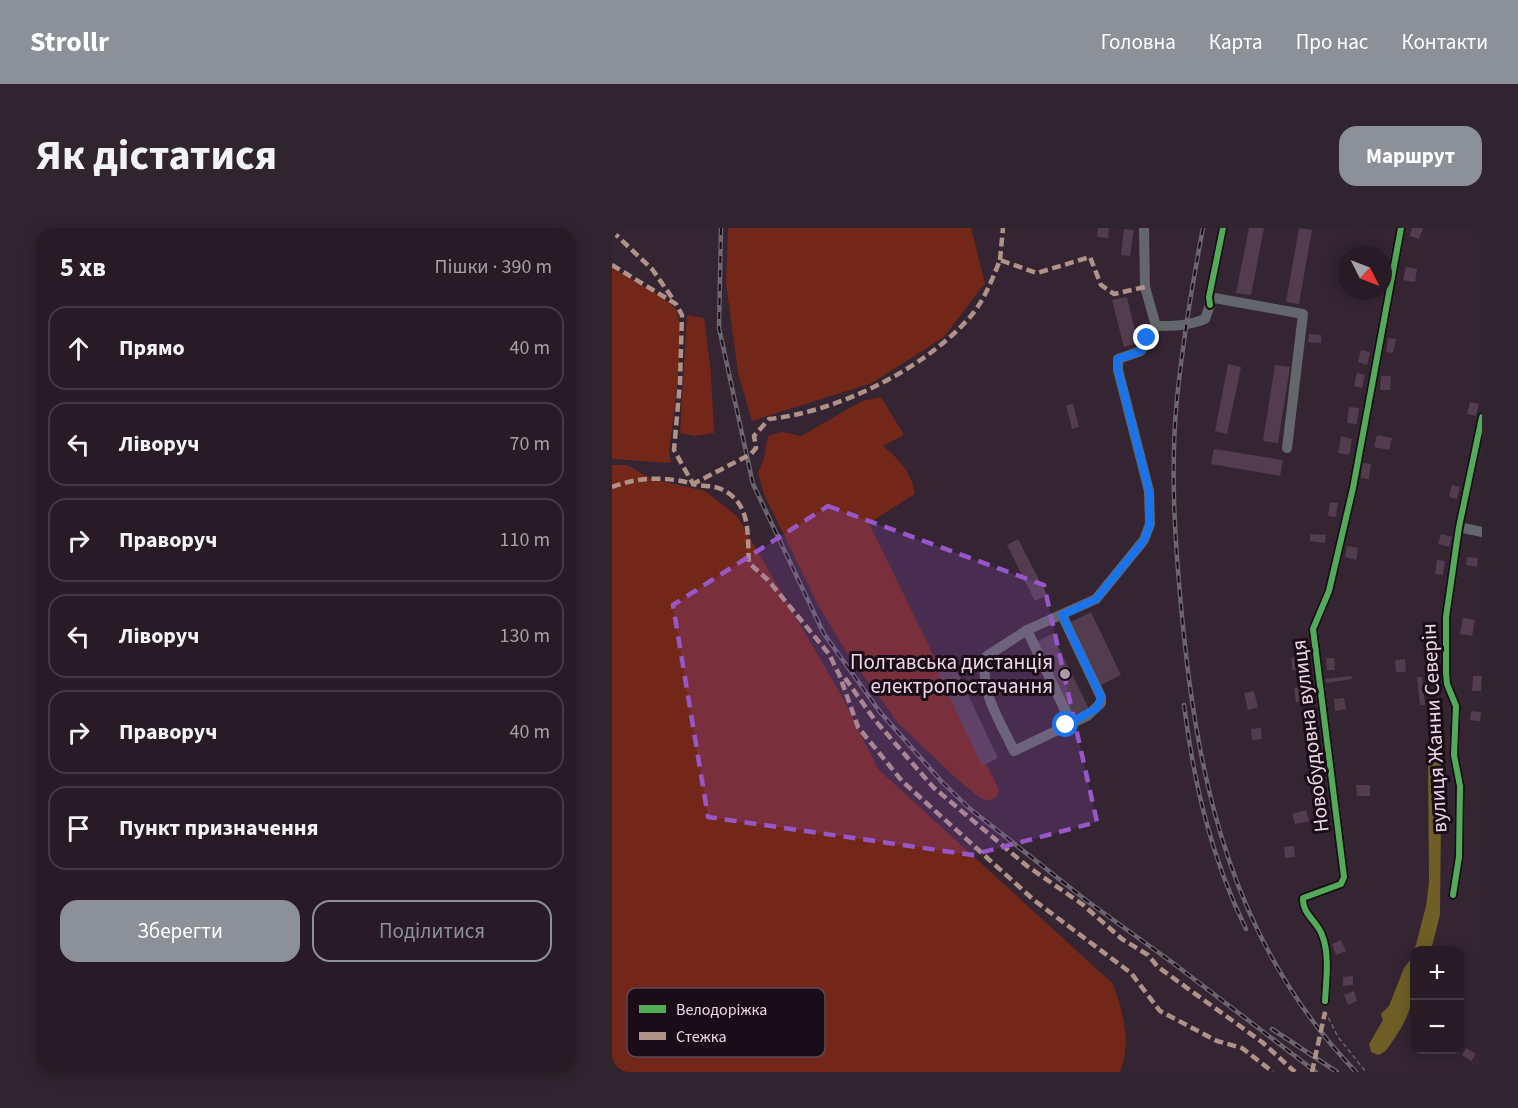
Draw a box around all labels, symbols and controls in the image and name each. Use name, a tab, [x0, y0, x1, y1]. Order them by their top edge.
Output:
text: Strollr	[30, 22, 109, 62]
text: Головна	[1101, 27, 1176, 57]
text: Карта	[1209, 27, 1263, 57]
text: Про нас	[1296, 27, 1368, 57]
text: Контакти	[1401, 27, 1488, 57]
text: Як дістатися	[36, 126, 277, 186]
button: Маршрут	[1339, 126, 1482, 186]
north arrow	[1338, 246, 1392, 300]
text: 5 хв	[60, 249, 106, 286]
text: Пішки · 390 m	[435, 253, 552, 281]
route end	[1133, 324, 1159, 350]
icon: ahead	[62, 332, 95, 365]
text: Прямо	[119, 332, 185, 364]
text: 40 m	[510, 334, 550, 362]
icon: left	[62, 428, 95, 461]
text: Ліворуч	[119, 428, 199, 460]
text: 70 m	[510, 430, 550, 458]
icon: right	[62, 524, 95, 557]
text: Праворуч	[119, 524, 217, 556]
text: 110 m	[500, 526, 550, 554]
icon: left	[62, 620, 95, 653]
text: Ліворуч	[119, 620, 199, 652]
text: 130 m	[500, 622, 550, 650]
street label: вулиця Жанни Северін	[1414, 622, 1454, 834]
street label: Новобудовна вулиця	[1283, 638, 1337, 834]
place label: Полтавська дистанція електропостачання	[850, 647, 1053, 701]
marker: Полтавська дистанція електропостачання	[1058, 667, 1072, 681]
route start	[1052, 711, 1078, 737]
icon: right	[62, 716, 95, 749]
text: Праворуч	[119, 716, 217, 748]
text: 40 m	[510, 718, 550, 746]
icon: arrive	[62, 812, 95, 845]
text: Пункт призначення	[119, 812, 319, 844]
button: Зберегти	[60, 900, 300, 962]
button: Поділитися	[312, 900, 552, 962]
map controls	[1410, 946, 1464, 1054]
button: +	[1410, 946, 1464, 1000]
legend	[627, 988, 825, 1057]
text: Велодоріжка	[676, 999, 767, 1021]
button: −	[1410, 1000, 1464, 1054]
text: Стежка	[676, 1026, 727, 1048]

